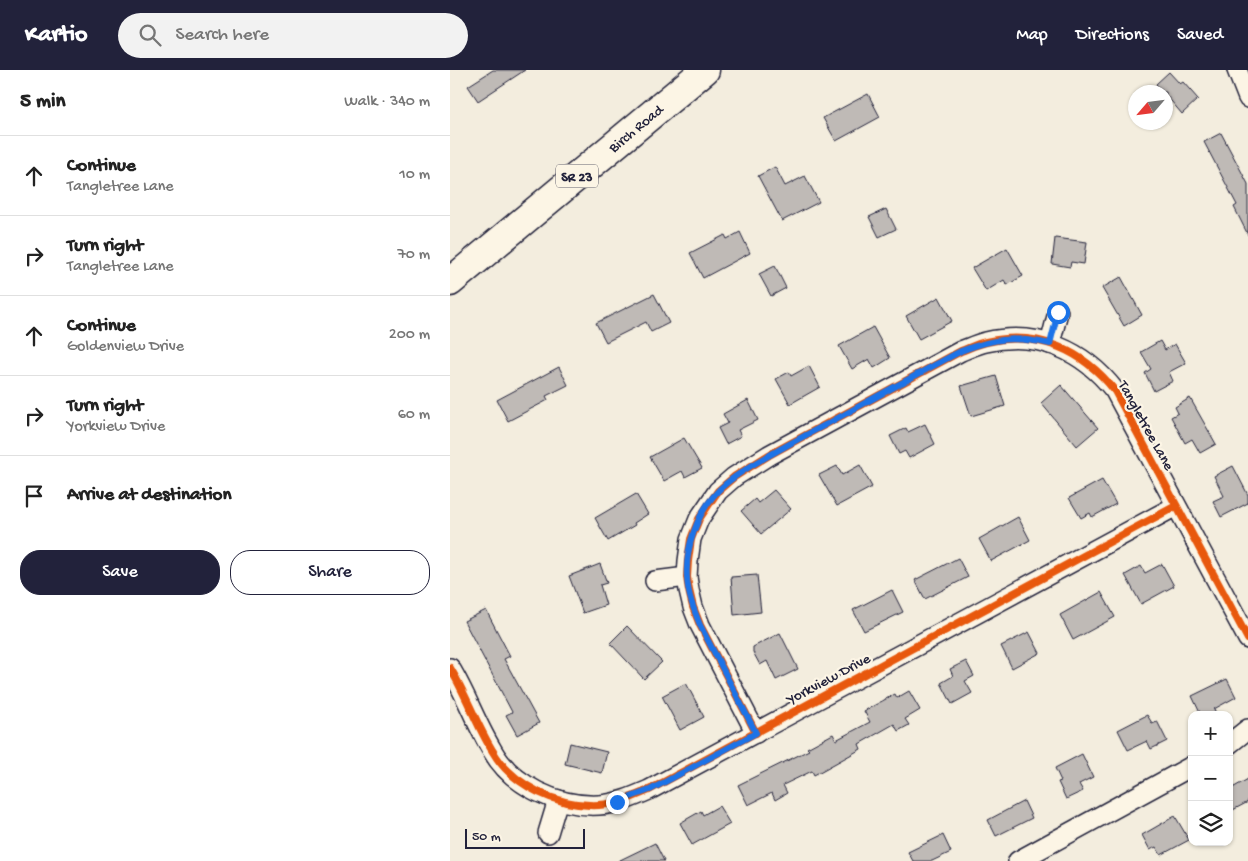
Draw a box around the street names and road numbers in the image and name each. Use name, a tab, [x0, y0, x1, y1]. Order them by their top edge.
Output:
street label: Birch Road	[605, 101, 669, 158]
road number: SR 23	[556, 164, 598, 188]
street label: Tangletree Lane	[1113, 377, 1177, 474]
street label: Yorkview Drive	[782, 650, 874, 710]

